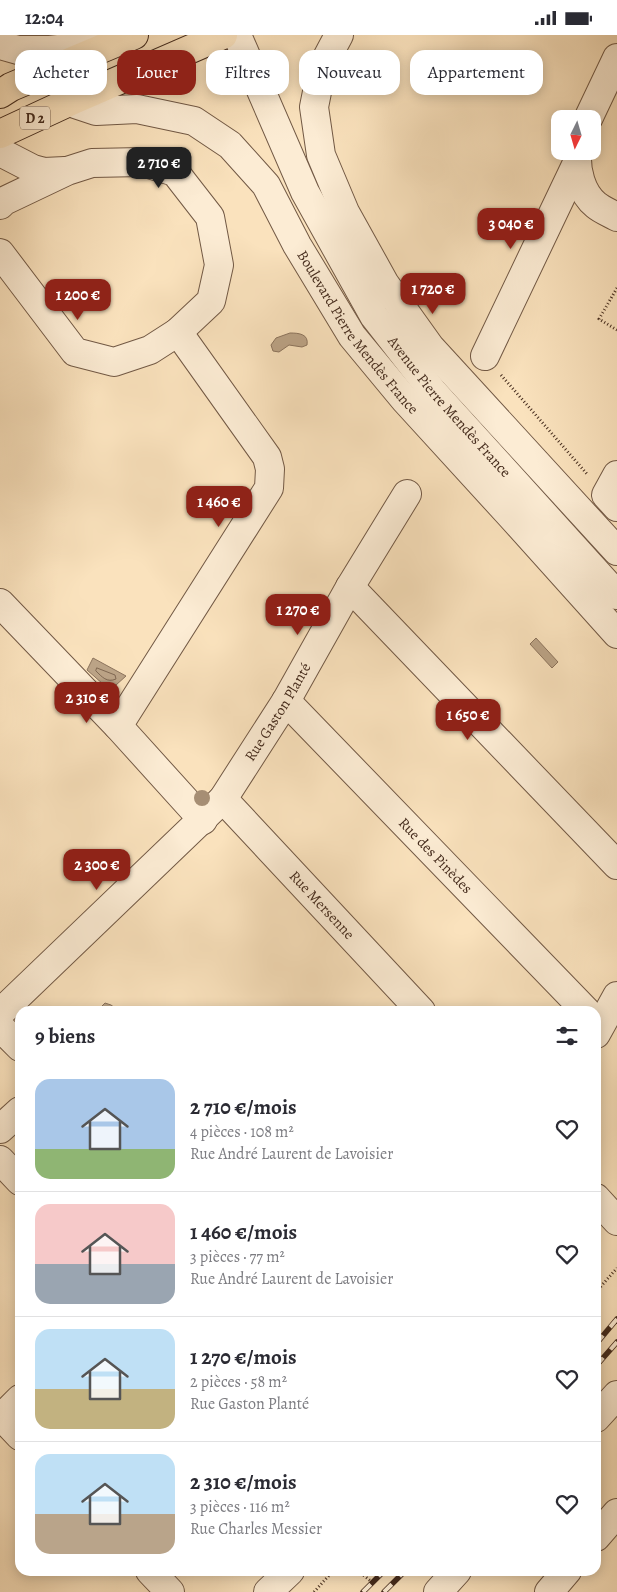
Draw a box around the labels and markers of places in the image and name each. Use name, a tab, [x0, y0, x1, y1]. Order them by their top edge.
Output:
pin: 2 710 €	[113, 147, 205, 189]
pin: 3 040 €	[465, 207, 557, 250]
pin: 1 720 €	[387, 273, 479, 315]
pin: 1 200 €	[32, 279, 124, 321]
pin: 1 460 €	[173, 485, 265, 528]
pin: 1 270 €	[252, 593, 344, 636]
pin: 2 310 €	[41, 681, 133, 724]
pin: 1 650 €	[422, 699, 514, 741]
pin: 2 300 €	[51, 849, 143, 891]

